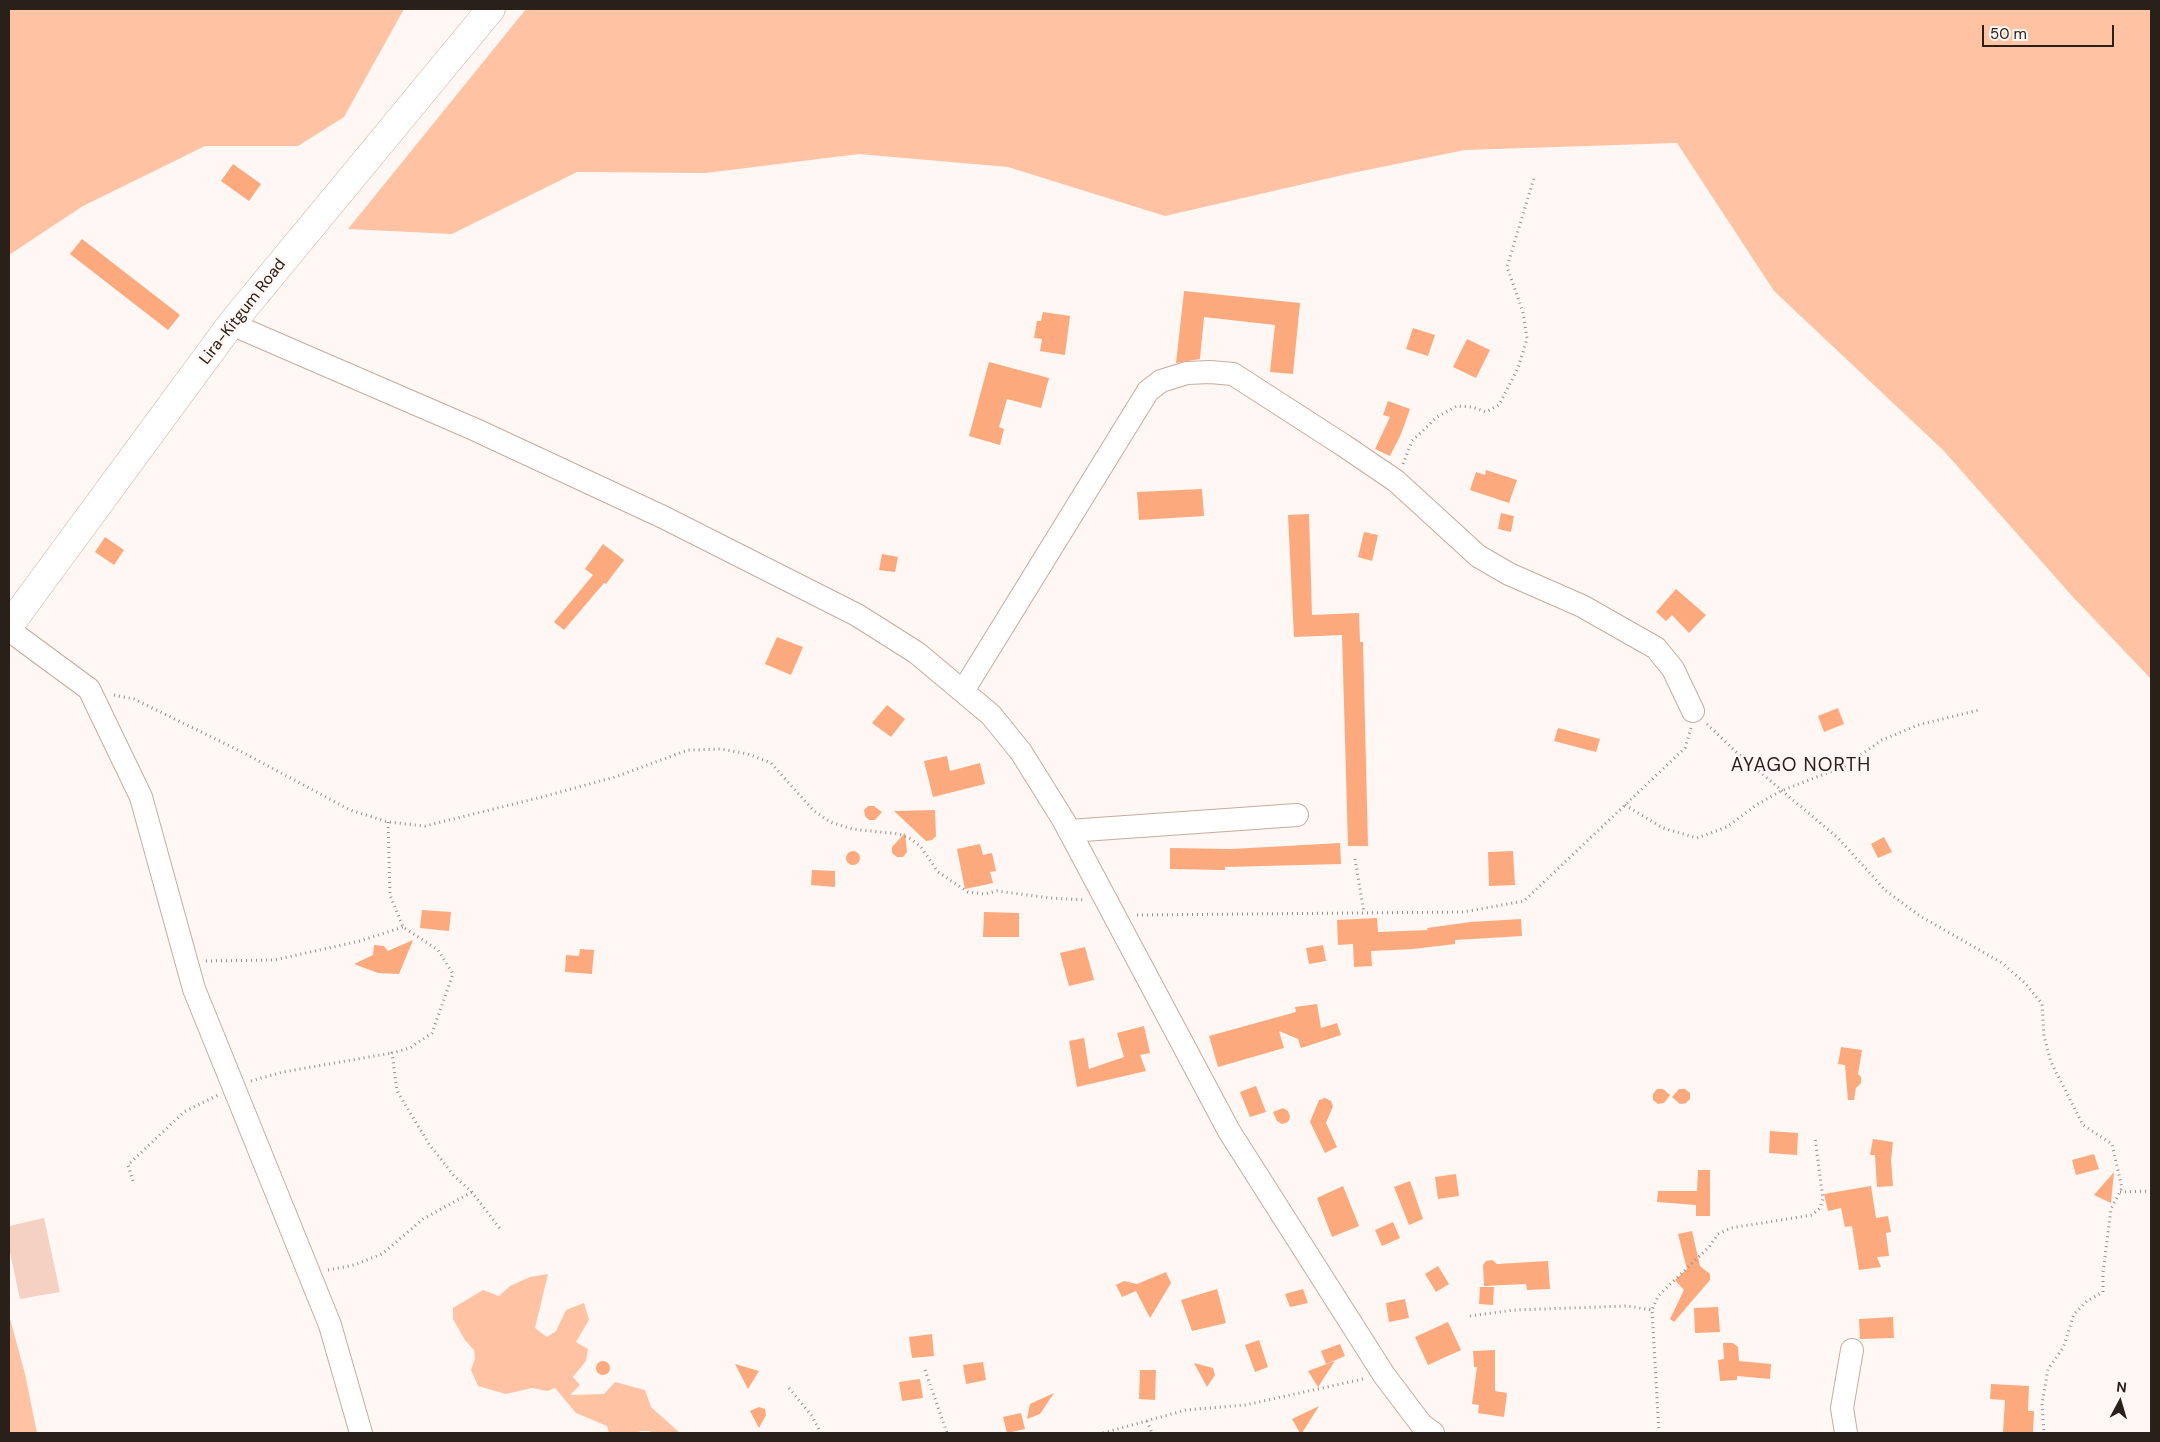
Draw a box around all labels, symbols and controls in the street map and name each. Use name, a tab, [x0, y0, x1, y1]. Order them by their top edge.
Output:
scale bar	[1985, 15, 2118, 47]
text: 50 m	[1990, 24, 2027, 44]
street label: Lira-Kitgum Road	[196, 255, 290, 369]
district label: AYAGO NORTH	[1729, 755, 1873, 777]
north arrow	[2095, 1377, 2145, 1427]
text: N	[2116, 1378, 2128, 1397]

